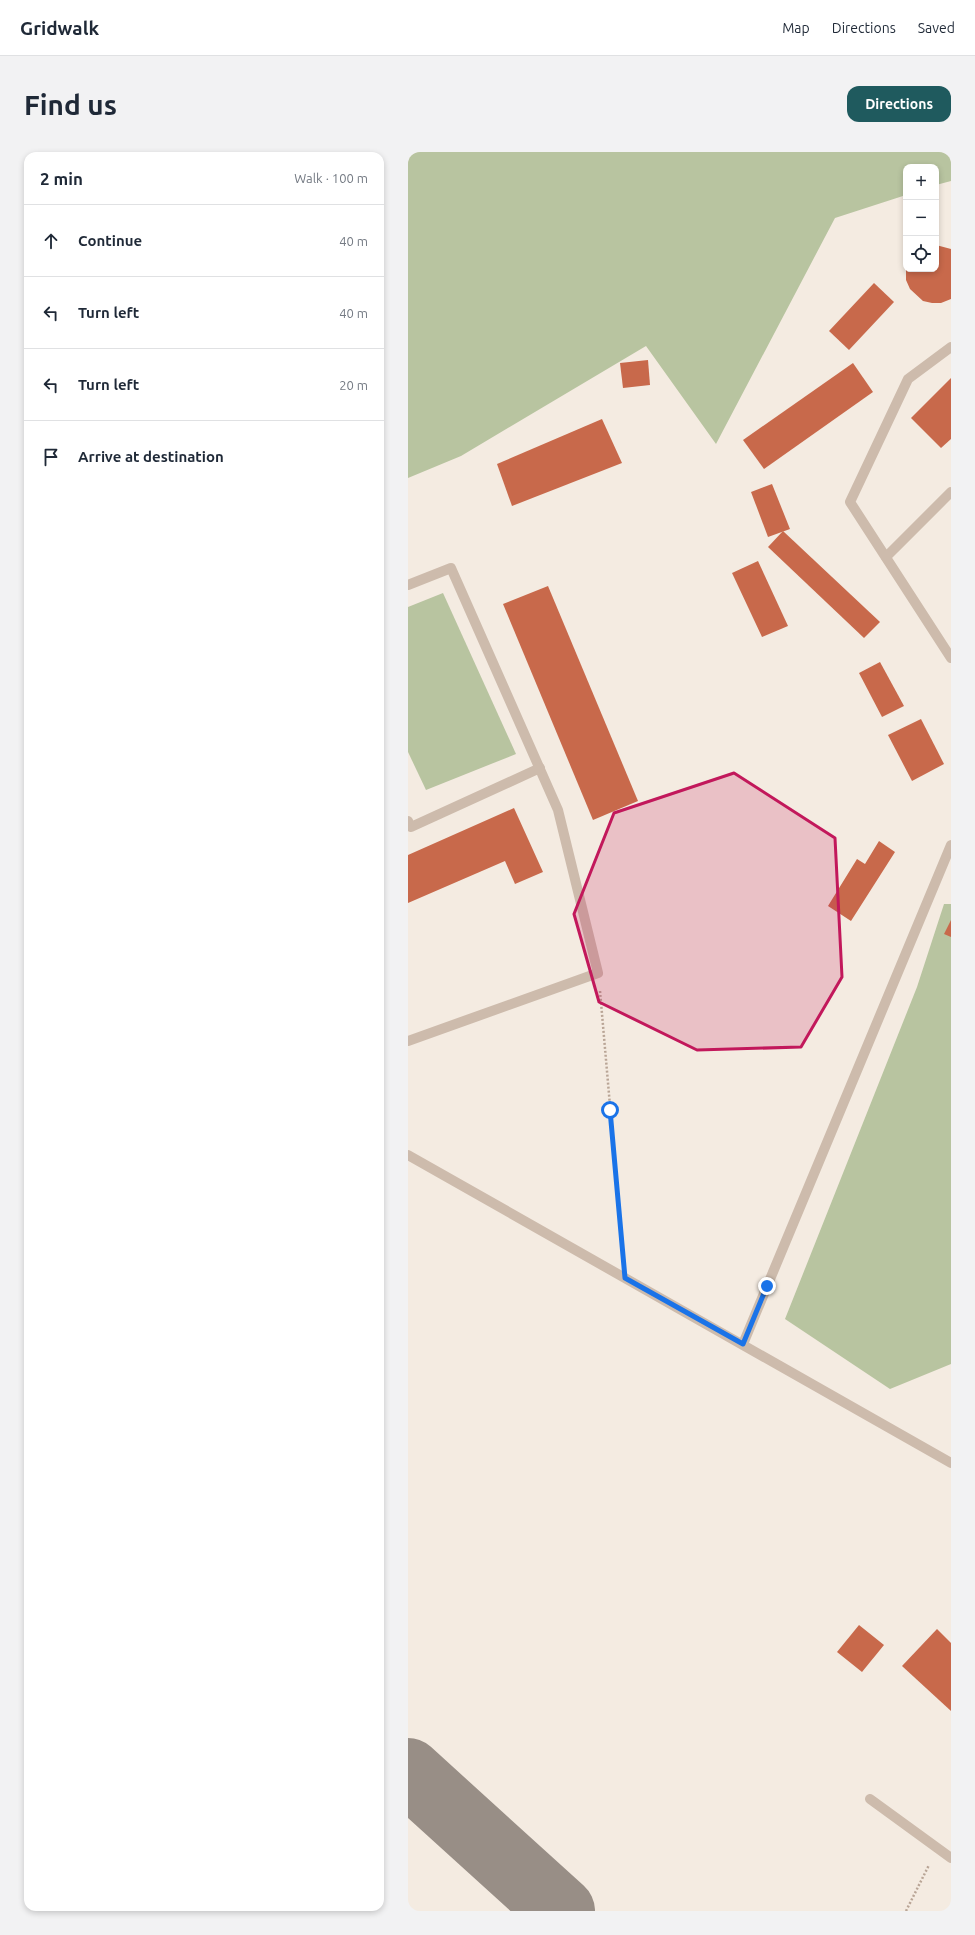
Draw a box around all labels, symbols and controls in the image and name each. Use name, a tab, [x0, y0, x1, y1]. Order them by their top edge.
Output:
text: Gridwalk	[20, 17, 99, 39]
text: Map	[782, 20, 810, 36]
text: Directions	[832, 20, 896, 36]
text: Saved	[918, 20, 955, 36]
button: Directions	[847, 86, 951, 122]
text: Find us	[24, 89, 117, 120]
map controls	[903, 164, 939, 272]
button: +	[903, 164, 939, 200]
text: 2 min	[40, 169, 83, 188]
text: Walk · 100 m	[294, 171, 368, 185]
button: −	[903, 200, 939, 236]
icon: ahead	[40, 230, 62, 252]
text: Continue	[78, 232, 142, 249]
text: 40 m	[339, 234, 368, 248]
button: locate	[903, 236, 939, 272]
icon: left	[40, 302, 62, 324]
text: Turn left	[78, 304, 139, 321]
text: 40 m	[339, 306, 368, 320]
icon: left	[40, 374, 62, 396]
text: Turn left	[78, 376, 139, 393]
text: 20 m	[339, 378, 368, 392]
icon: arrive	[40, 446, 62, 468]
text: Arrive at destination	[78, 448, 224, 465]
route start	[601, 1101, 619, 1119]
route end	[758, 1277, 776, 1295]

